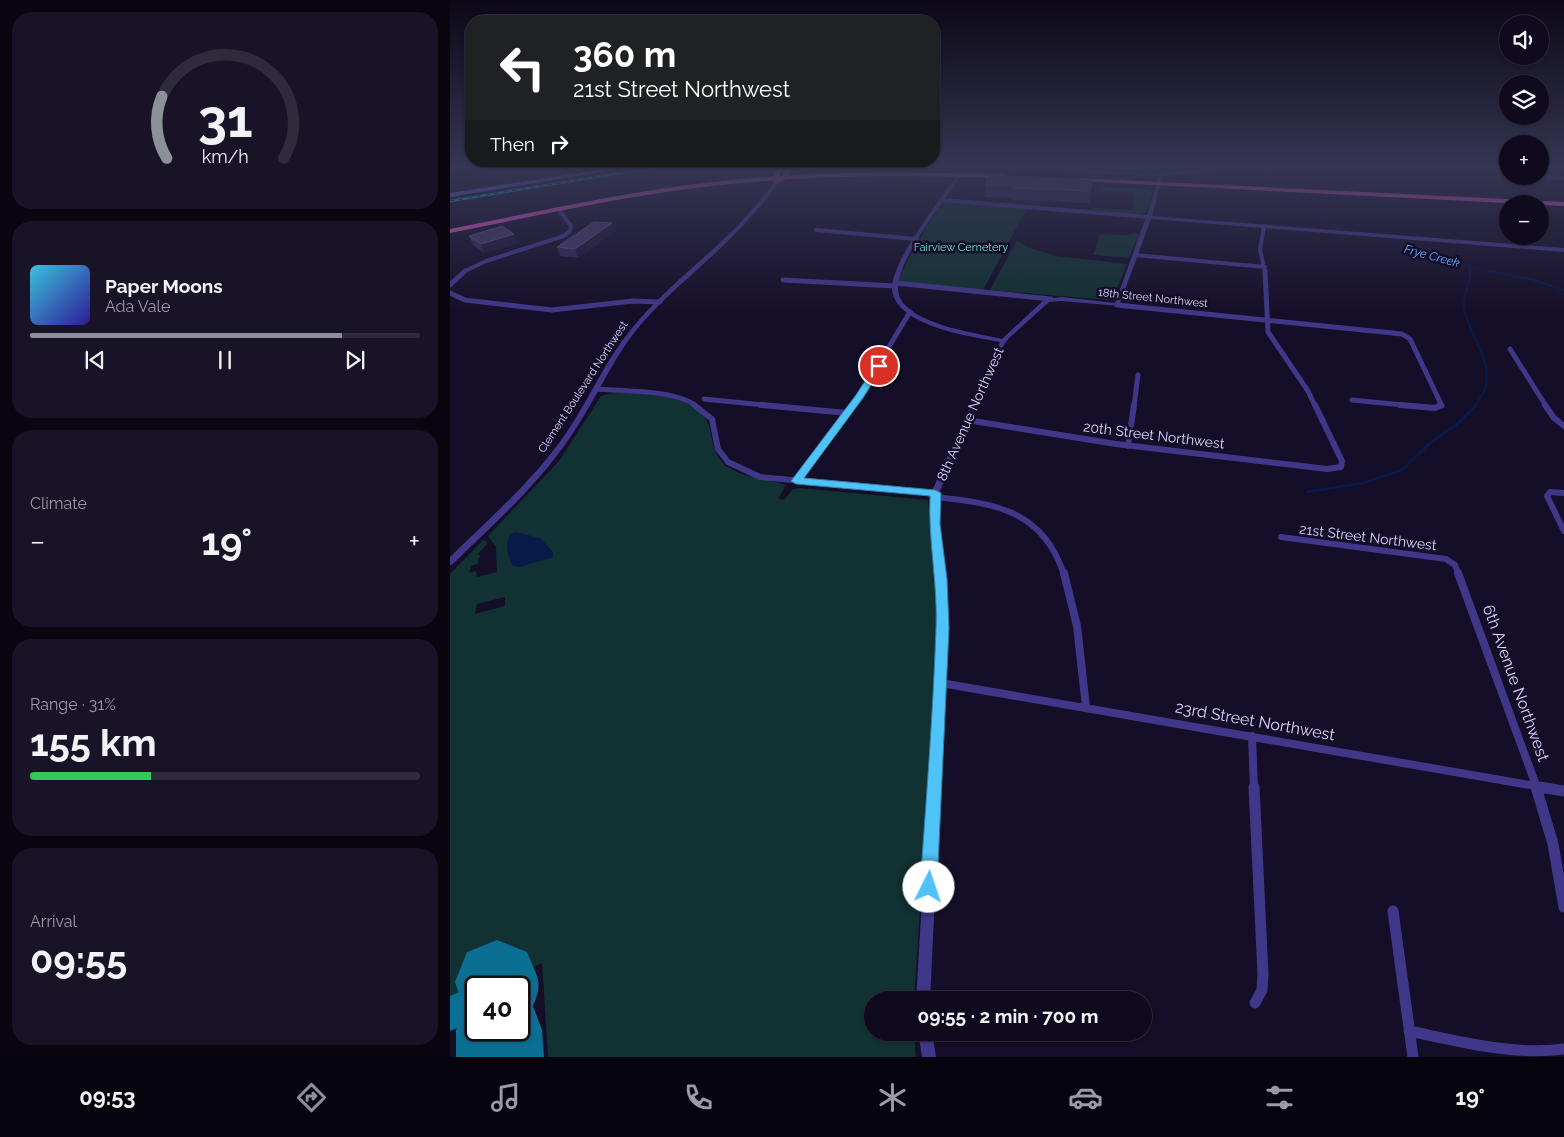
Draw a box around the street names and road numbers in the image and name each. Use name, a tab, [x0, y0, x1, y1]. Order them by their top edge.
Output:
street label: 18th Street Northwest	[1097, 286, 1209, 310]
street label: Clement Boulevard Northwest	[536, 319, 631, 455]
street label: 8th Avenue Northwest	[933, 345, 1007, 483]
street label: 20th Street Northwest	[1083, 418, 1226, 452]
street label: 21st Street Northwest	[1298, 521, 1438, 553]
street label: 6th Avenue Northwest	[1479, 602, 1553, 764]
street label: 23rd Street Northwest	[1174, 698, 1337, 745]

